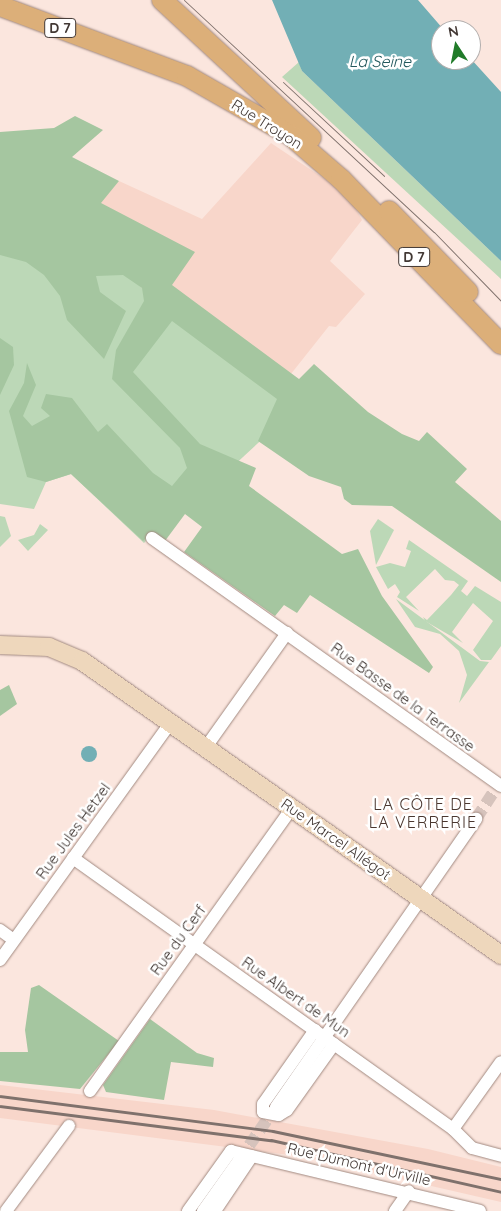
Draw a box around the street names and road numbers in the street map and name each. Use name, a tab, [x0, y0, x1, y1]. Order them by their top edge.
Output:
road number: D 7	[44, 16, 76, 40]
street label: Rue Troyon	[228, 95, 306, 153]
road number: D 7	[398, 246, 430, 268]
street label: Rue Basse de la Terrasse	[328, 639, 478, 755]
street label: Rue Jules Hetzel	[32, 779, 114, 883]
street label: Rue Marcel Allégot	[278, 794, 394, 884]
street label: Rue du Cerf	[146, 901, 210, 979]
street label: Rue Albert de Mun	[238, 953, 354, 1041]
street label: Rue Dumont d'Urville	[286, 1139, 432, 1189]

